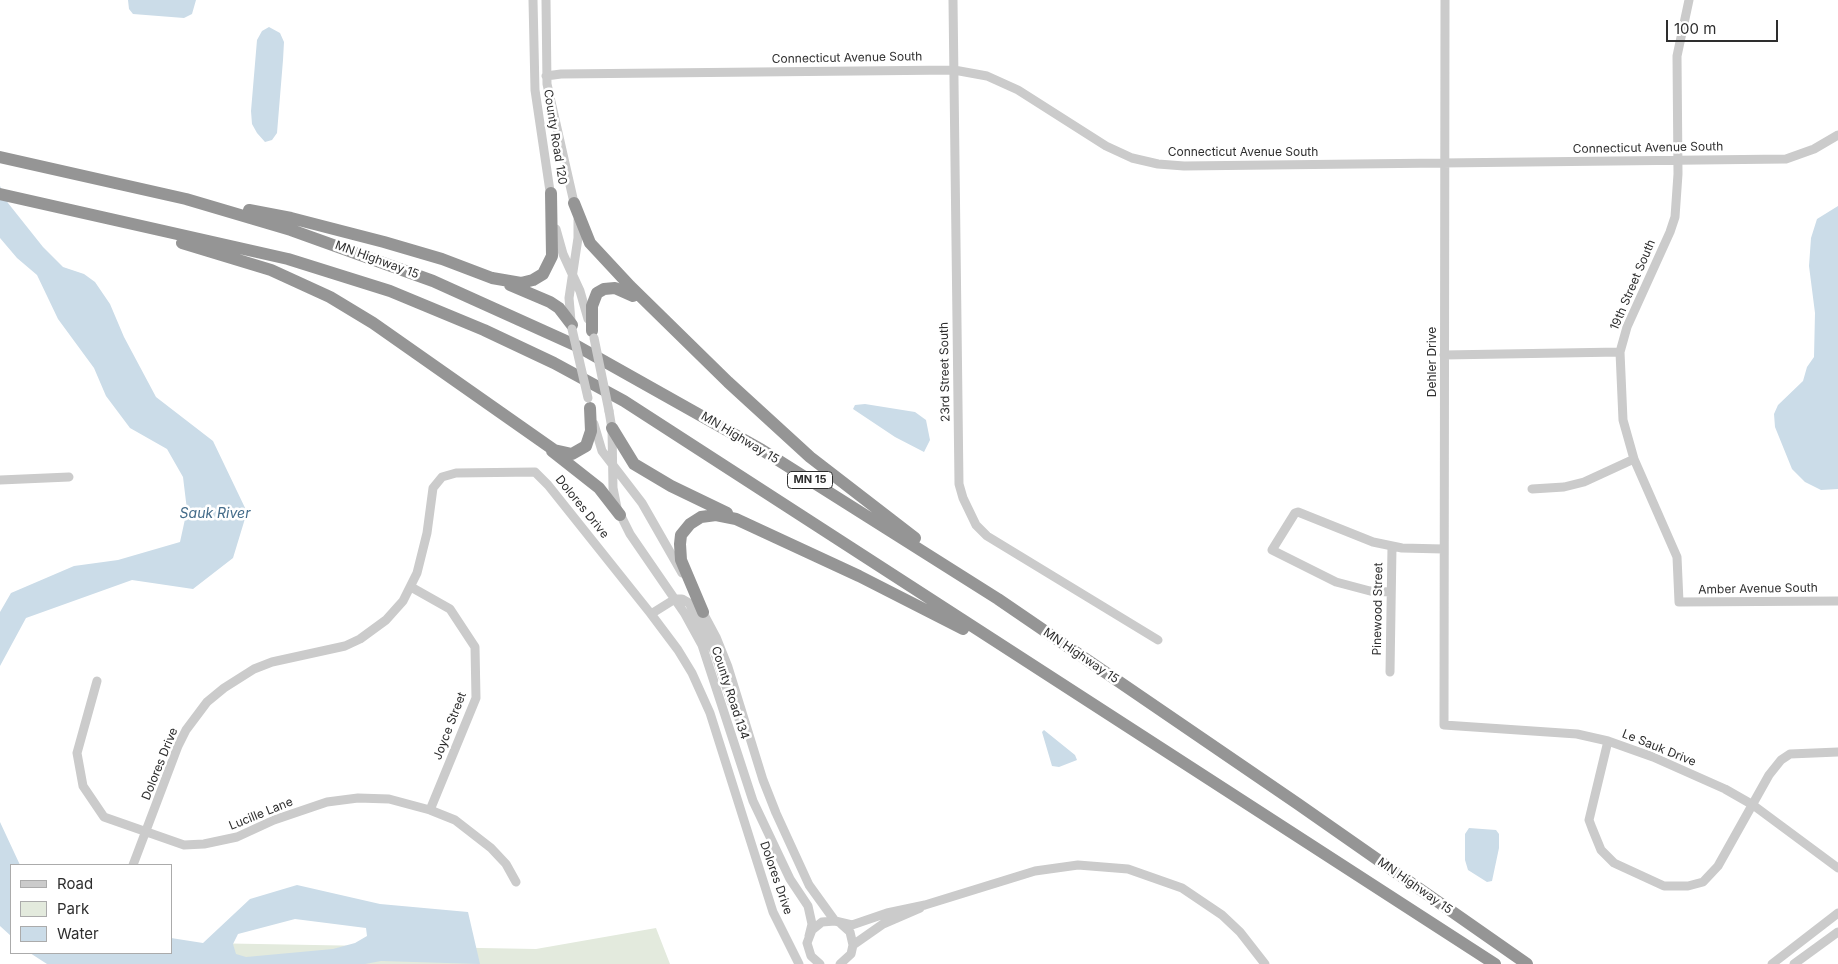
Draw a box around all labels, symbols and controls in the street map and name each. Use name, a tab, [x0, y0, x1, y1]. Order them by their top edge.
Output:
scale bar	[1668, 10, 1780, 42]
text: 100 m	[1674, 19, 1716, 38]
street label: Connecticut Avenue South	[772, 49, 922, 67]
street label: County Road 120	[540, 88, 570, 186]
street label: Connecticut Avenue South	[1573, 139, 1723, 157]
street label: Connecticut Avenue South	[1168, 145, 1318, 159]
street label: 19th Street South	[1607, 237, 1659, 333]
street label: MN Highway 15	[333, 238, 421, 282]
street label: 23rd Street South	[937, 322, 953, 422]
street label: Dehler Drive	[1425, 327, 1439, 397]
street label: MN Highway 15	[698, 409, 782, 467]
road number: MN 15	[788, 472, 832, 488]
street label: Dolores Drive	[552, 473, 612, 541]
water label: Sauk River	[180, 506, 250, 522]
street label: Pinewood Street	[1370, 562, 1386, 656]
street label: Amber Avenue South	[1698, 581, 1818, 597]
street label: MN Highway 15	[1040, 625, 1122, 687]
street label: County Road 134	[708, 645, 752, 741]
street label: Joyce Street	[430, 690, 470, 762]
street label: Dolores Drive	[139, 726, 181, 802]
street label: Le Sauk Drive	[1620, 727, 1698, 769]
street label: Lucille Lane	[227, 795, 295, 833]
street label: Dolores Drive	[757, 839, 795, 917]
street label: MN Highway 15	[1375, 855, 1455, 917]
legend	[10, 864, 172, 954]
text: Road	[57, 874, 93, 893]
text: Park	[57, 899, 89, 918]
text: Water	[57, 924, 99, 943]

